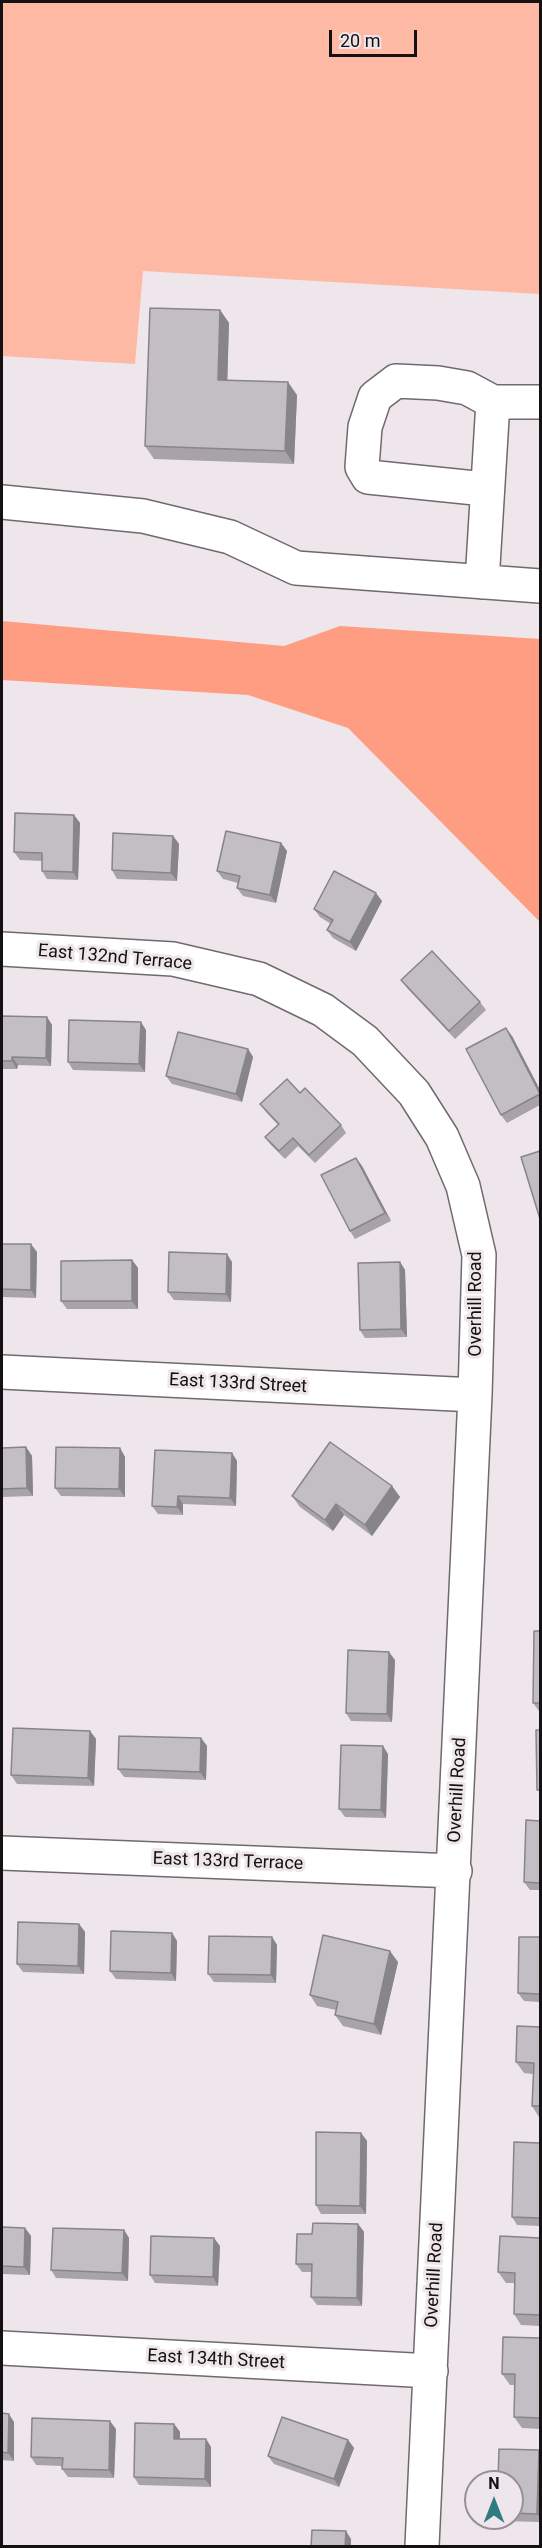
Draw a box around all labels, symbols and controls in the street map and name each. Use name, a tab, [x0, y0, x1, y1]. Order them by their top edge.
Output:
scale bar	[332, 18, 420, 56]
text: 20 m	[340, 30, 380, 51]
street label: East 132nd Terrace	[37, 941, 193, 975]
street label: Overhill Road	[465, 1251, 487, 1357]
street label: East 133rd Street	[169, 1370, 307, 1398]
street label: Overhill Road	[444, 1737, 472, 1843]
street label: East 133rd Terrace	[152, 1849, 304, 1875]
street label: Overhill Road	[421, 2222, 449, 2328]
street label: East 134th Street	[147, 2346, 285, 2374]
north arrow	[464, 2470, 524, 2530]
text: N	[488, 2474, 500, 2493]

